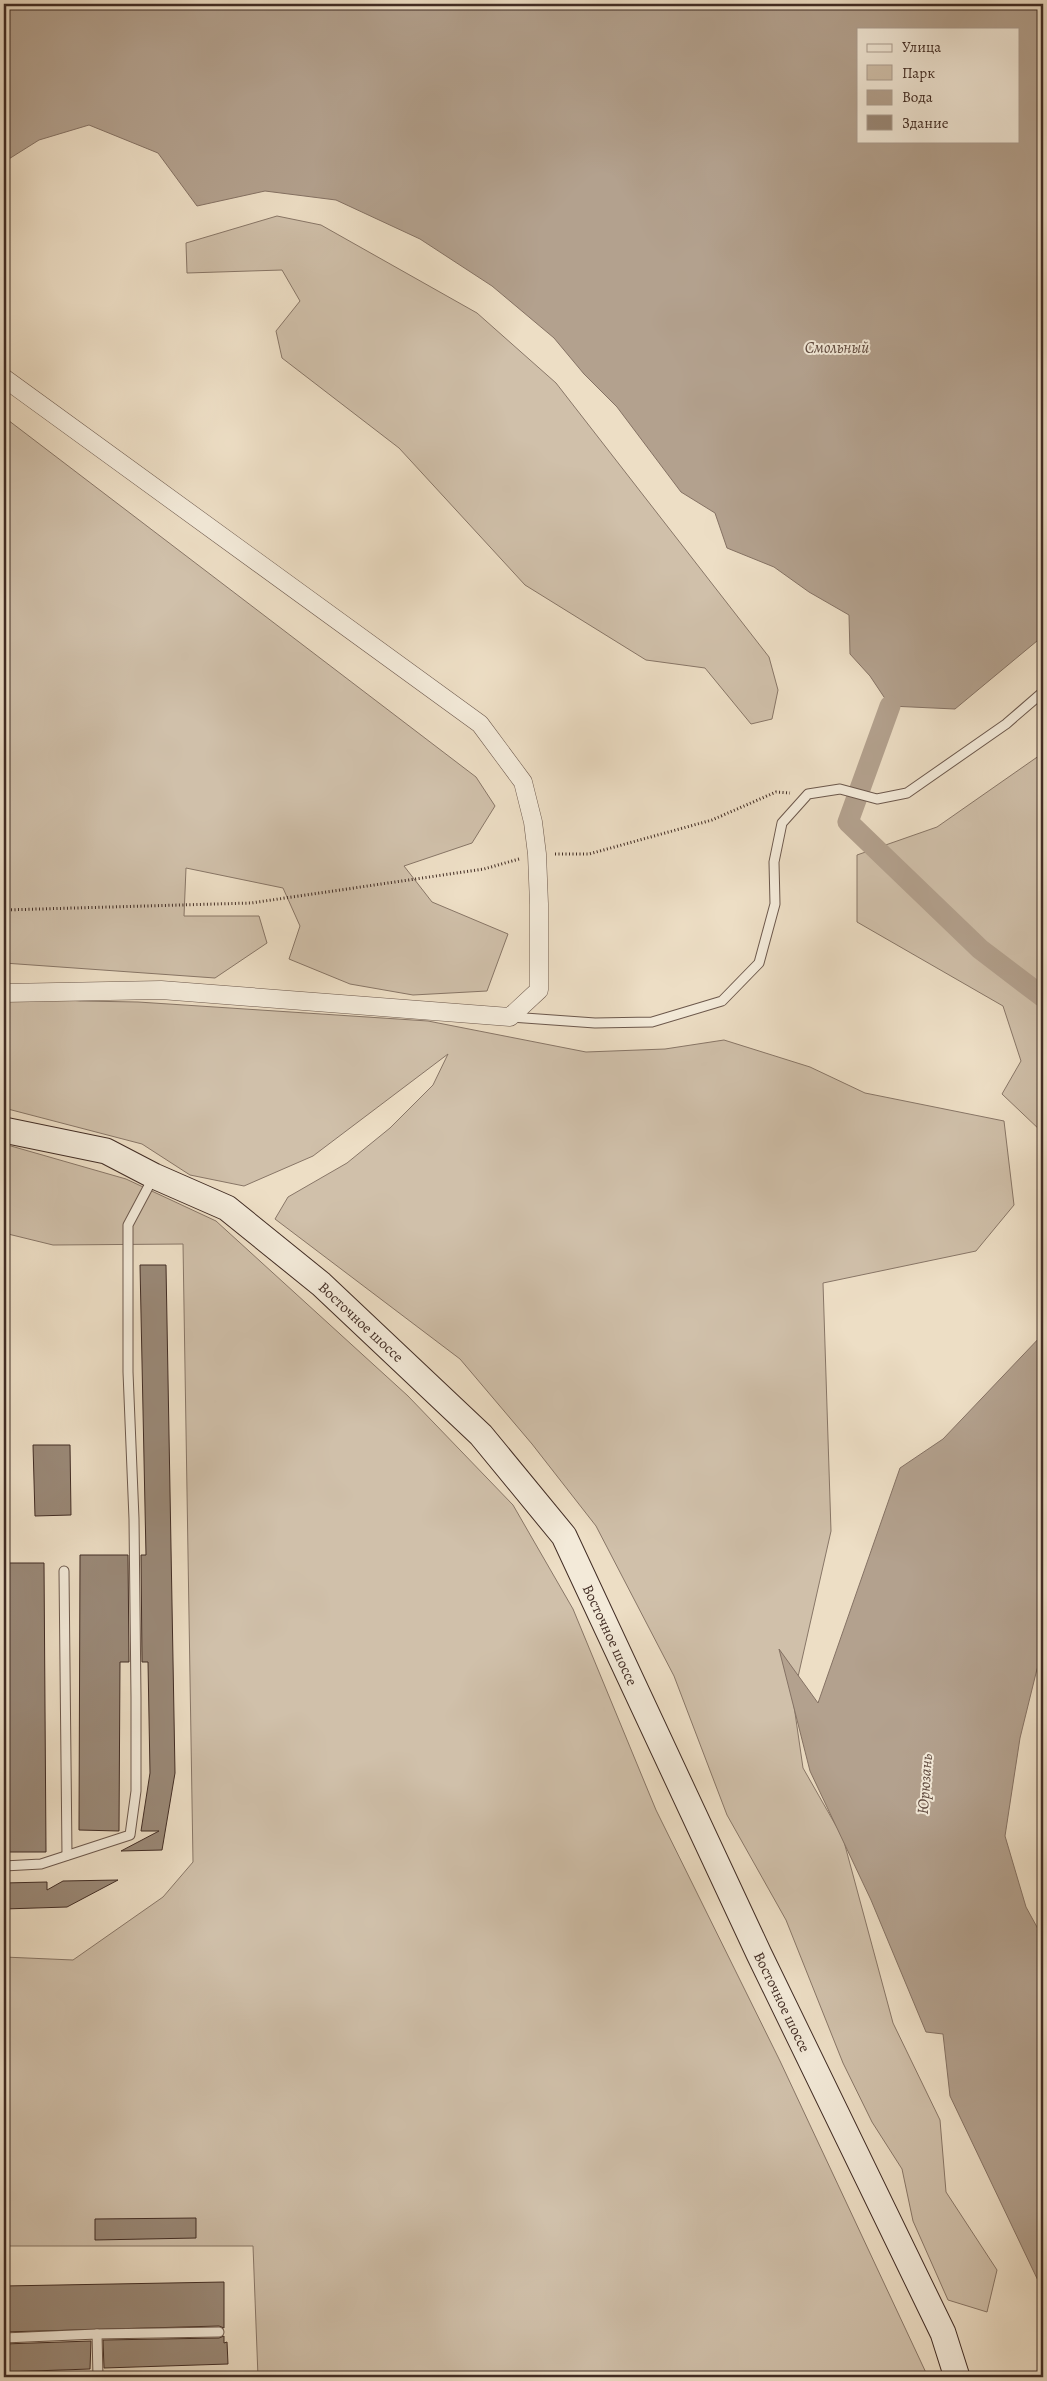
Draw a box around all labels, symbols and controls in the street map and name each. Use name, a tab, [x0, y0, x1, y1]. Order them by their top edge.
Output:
legend	[857, 28, 1020, 142]
text: Улица	[902, 37, 941, 57]
text: Парк	[902, 63, 935, 83]
text: Вода	[902, 87, 933, 107]
text: Здание	[902, 113, 949, 133]
water label: Смольный	[805, 337, 869, 359]
street label: Восточное шоссе	[314, 1277, 408, 1367]
street label: Восточное шоссе	[578, 1581, 642, 1689]
water label: Юрюзань	[912, 1753, 938, 1815]
street label: Восточное шоссе	[749, 1948, 815, 2056]

